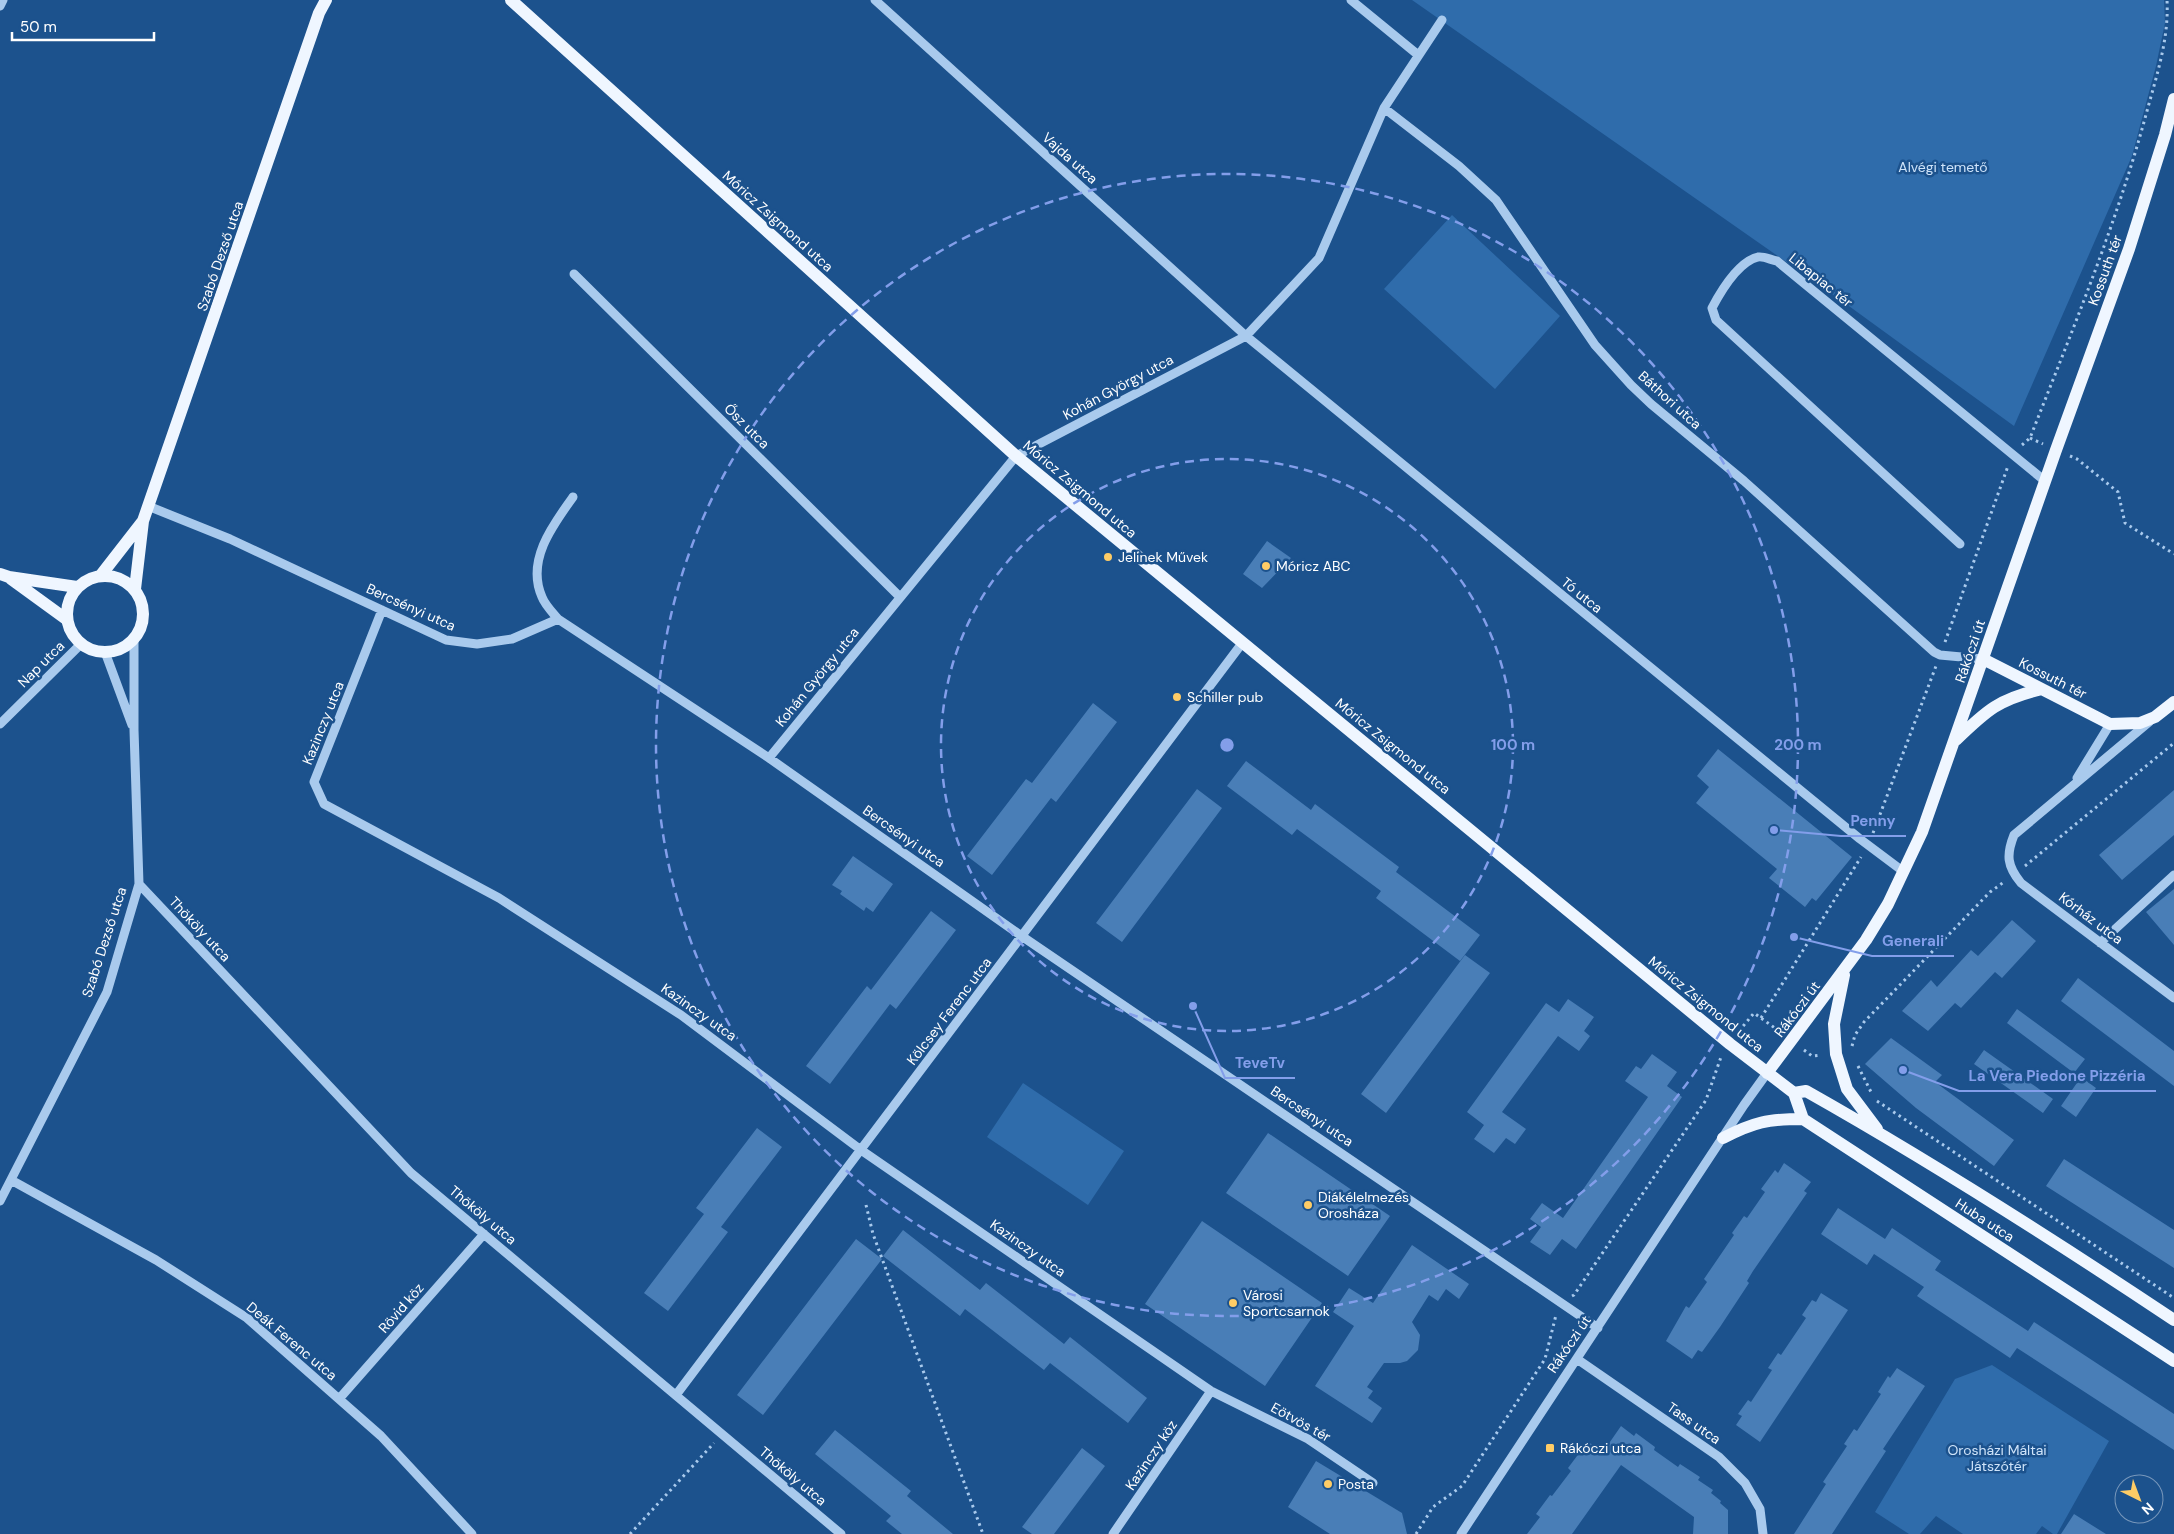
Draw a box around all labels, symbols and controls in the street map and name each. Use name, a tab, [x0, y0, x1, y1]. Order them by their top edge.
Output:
scale bar	[12, 10, 155, 42]
text: 50 m	[20, 17, 57, 37]
street label: Vajda utca	[1038, 128, 1102, 188]
park label: Alvégi temető	[1898, 158, 1988, 176]
street label: Móricz Zsigmond utca	[719, 167, 837, 275]
street label: Szabó Dezső utca	[193, 199, 247, 313]
street label: Kossuth tér	[2084, 232, 2126, 308]
street label: Libapiac tér	[1785, 249, 1857, 311]
street label: Kohán György utca	[1060, 350, 1176, 424]
street label: Báthori utca	[1635, 367, 1705, 433]
street label: Ősz utca	[721, 400, 773, 452]
street label: Móricz Zsigmond utca	[1020, 436, 1140, 542]
place label: Jelinek Művek	[1118, 548, 1208, 566]
marker: Jelinek Művek	[1102, 551, 1114, 563]
place label: Móricz ABC	[1276, 557, 1351, 575]
marker: Móricz ABC	[1260, 560, 1272, 572]
street label: Tó utca	[1558, 573, 1606, 617]
street label: Bercsényi utca	[364, 579, 458, 635]
street label: Rákóczi út	[1951, 617, 1989, 685]
street label: Kohán György utca	[771, 624, 863, 730]
street label: Nap utca	[14, 637, 68, 691]
street label: Kossuth tér	[2016, 653, 2090, 703]
street label: Kazinczy utca	[298, 679, 348, 767]
place label: Schiller pub	[1187, 688, 1263, 706]
marker: Schiller pub	[1171, 691, 1183, 703]
street label: Móricz Zsigmond utca	[1332, 694, 1454, 798]
text: 100 m	[1491, 735, 1535, 755]
text: 200 m	[1774, 735, 1822, 755]
centre of rings	[1218, 736, 1236, 754]
street label: Bercsényi utca	[860, 801, 948, 871]
callout: Penny	[1841, 806, 1906, 836]
text: Penny	[1850, 811, 1896, 831]
street label: Szabó Dezső utca	[78, 885, 130, 999]
street label: Kórház utca	[2055, 888, 2127, 948]
street label: Thököly utca	[165, 893, 235, 965]
callout: Generali	[1872, 926, 1954, 956]
text: Generali	[1882, 931, 1944, 951]
street label: Móricz Zsigmond utca	[1645, 952, 1767, 1056]
street label: Kölcsey Ferenc utca	[903, 954, 995, 1068]
street label: Rákóczi út	[1770, 977, 1824, 1041]
street label: Kazinczy utca	[658, 979, 740, 1045]
callout: TeveTv	[1225, 1048, 1295, 1078]
text: TeveTv	[1235, 1053, 1286, 1073]
callout: La Vera Piedone Pizzéria	[1959, 1061, 2156, 1091]
text: La Vera Piedone Pizzéria	[1968, 1066, 2146, 1086]
street label: Bercsényi utca	[1267, 1082, 1357, 1150]
street label: Thököly utca	[446, 1182, 520, 1248]
place label: Diákélelmezés Orosháza	[1318, 1188, 1409, 1222]
street label: Huba utca	[1952, 1194, 2018, 1246]
marker: Diákélelmezés Orosháza	[1302, 1199, 1314, 1211]
street label: Kazinczy utca	[987, 1215, 1069, 1281]
street label: Rövid köz	[374, 1279, 428, 1337]
place label: Városi Sportcsarnok	[1243, 1286, 1330, 1320]
marker: Városi Sportcsarnok	[1227, 1297, 1239, 1309]
street label: Deák Ferenc utca	[243, 1298, 341, 1384]
street label: Rákóczi út	[1543, 1312, 1595, 1376]
street label: Eötvös tér	[1268, 1398, 1334, 1446]
street label: Tass utca	[1664, 1398, 1724, 1448]
street label: Kazinczy köz	[1121, 1417, 1181, 1493]
place label: Rákóczi utca	[1560, 1439, 1641, 1457]
park label: Orosházi Máltai Játszótér	[1947, 1441, 2047, 1475]
marker: Rákóczi utca	[1544, 1442, 1556, 1454]
street label: Thököly utca	[756, 1443, 830, 1509]
north arrow	[2114, 1474, 2164, 1524]
place label: Posta	[1338, 1475, 1374, 1493]
marker: Posta	[1322, 1478, 1334, 1490]
text: N	[2138, 1499, 2158, 1519]

